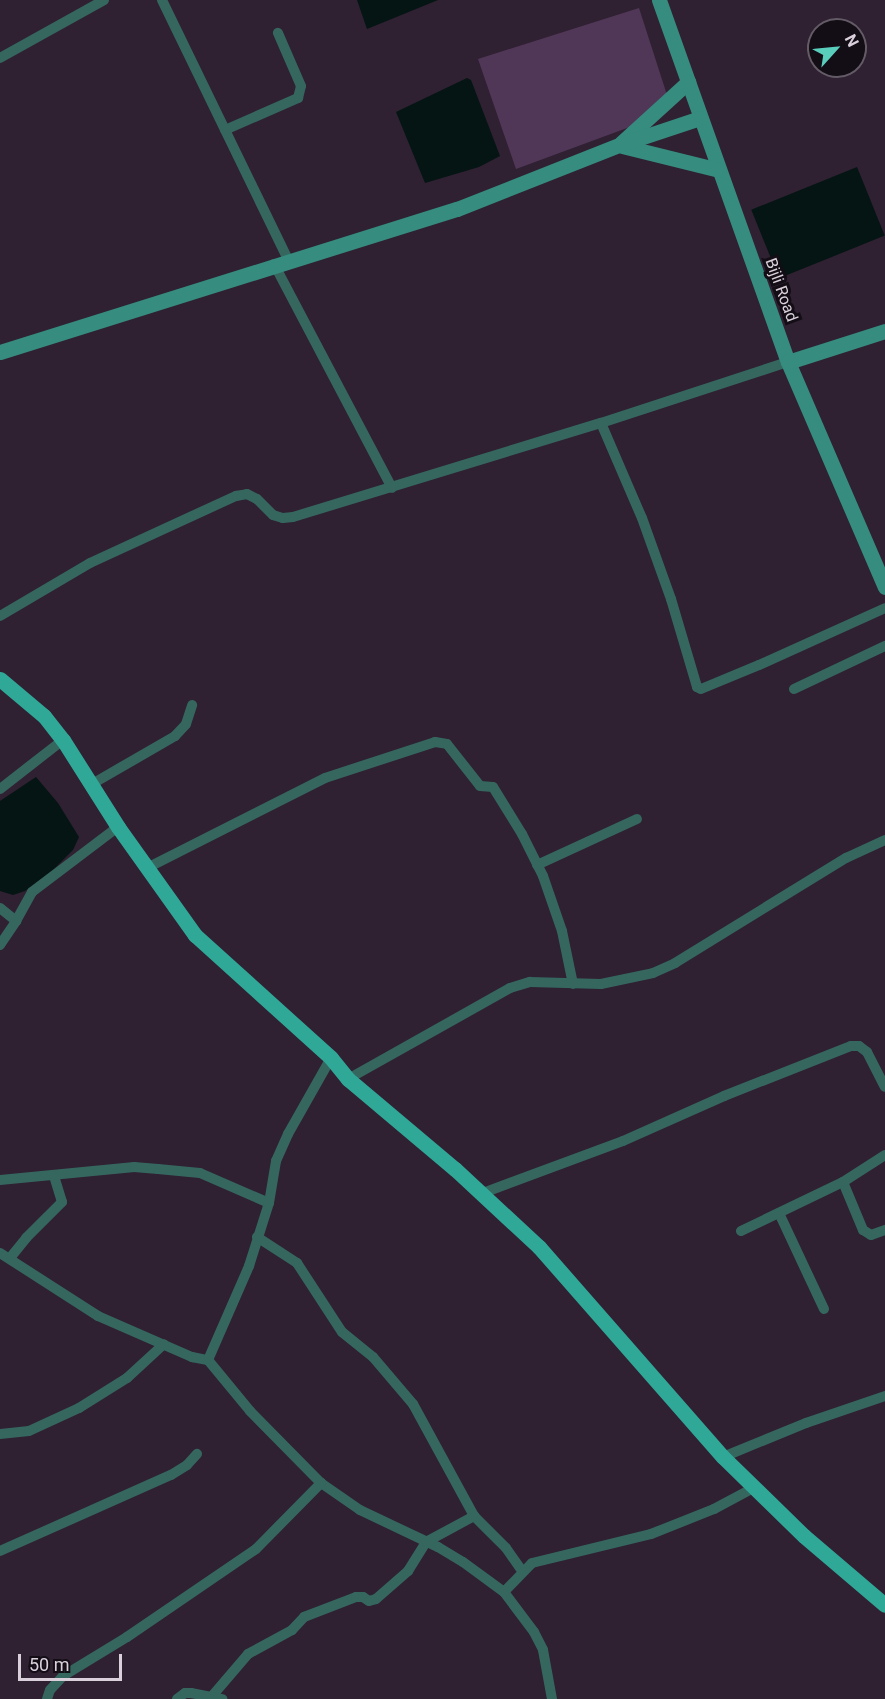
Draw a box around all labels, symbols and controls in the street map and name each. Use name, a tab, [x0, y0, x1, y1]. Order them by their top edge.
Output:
north arrow	[807, 18, 867, 78]
text: N	[841, 31, 863, 50]
street label: Bijli Road	[761, 256, 801, 324]
scale bar	[21, 1642, 124, 1680]
text: 50 m	[29, 1654, 69, 1675]

